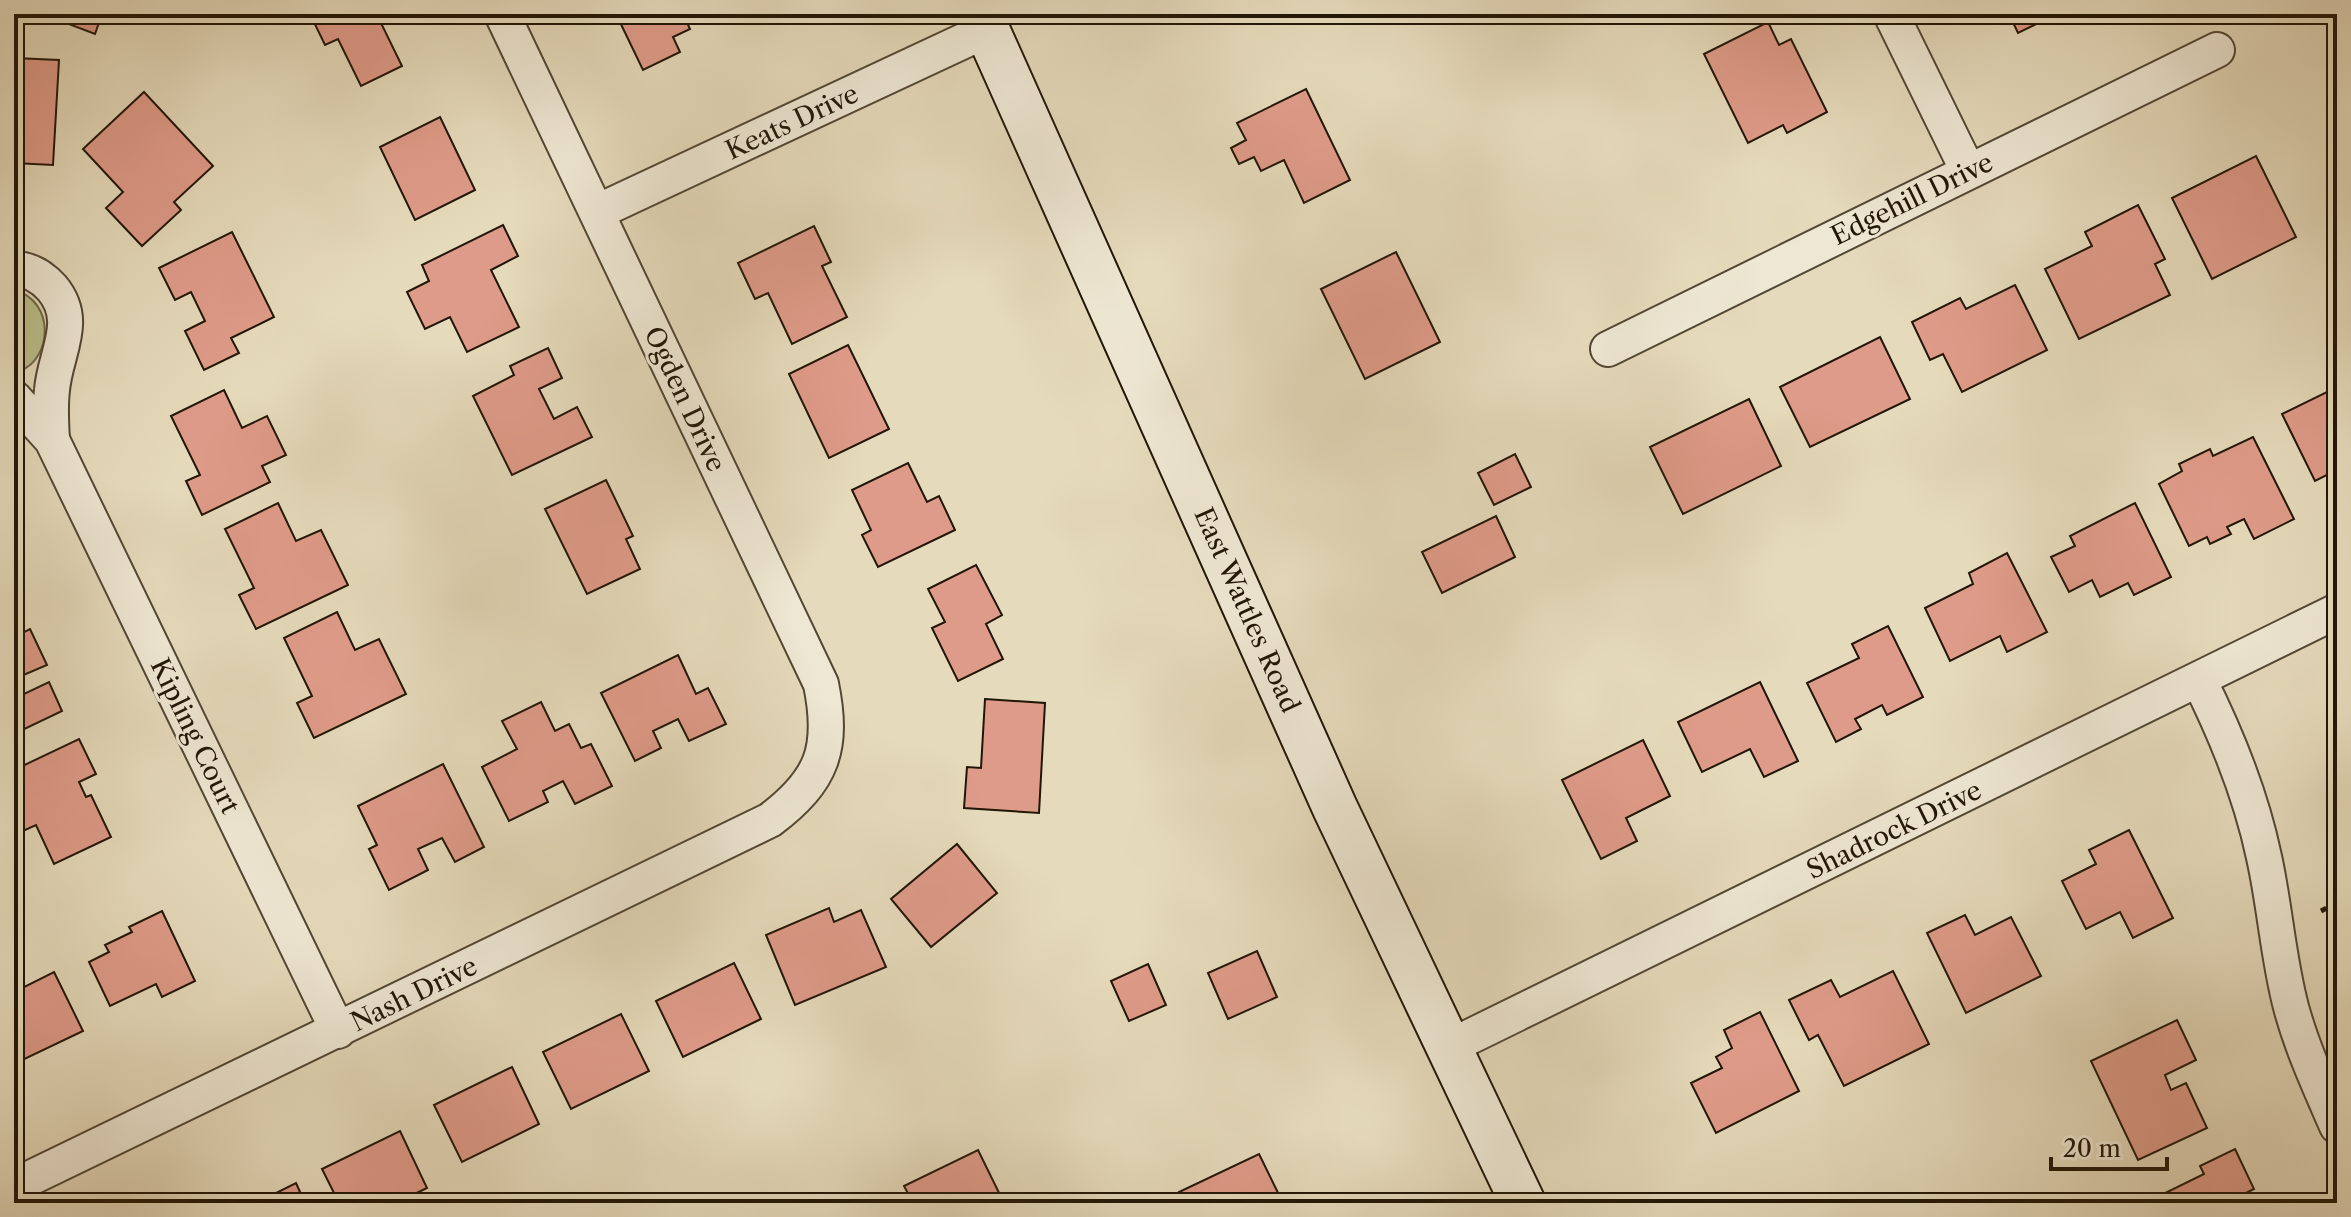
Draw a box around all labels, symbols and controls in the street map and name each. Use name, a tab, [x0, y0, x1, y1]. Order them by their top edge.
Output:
street label: Keats Drive	[721, 77, 863, 167]
street label: Edgehill Drive	[1826, 146, 1998, 252]
street label: Ogden Drive	[637, 321, 733, 477]
street label: East Wattles Road	[1187, 503, 1307, 718]
street label: Kipling Court	[144, 653, 247, 820]
street label: Shadrock Drive	[1801, 774, 1987, 886]
street label: Nash Drive	[346, 950, 482, 1038]
scale bar	[2051, 1121, 2167, 1171]
text: 20 m	[2063, 1134, 2121, 1163]

